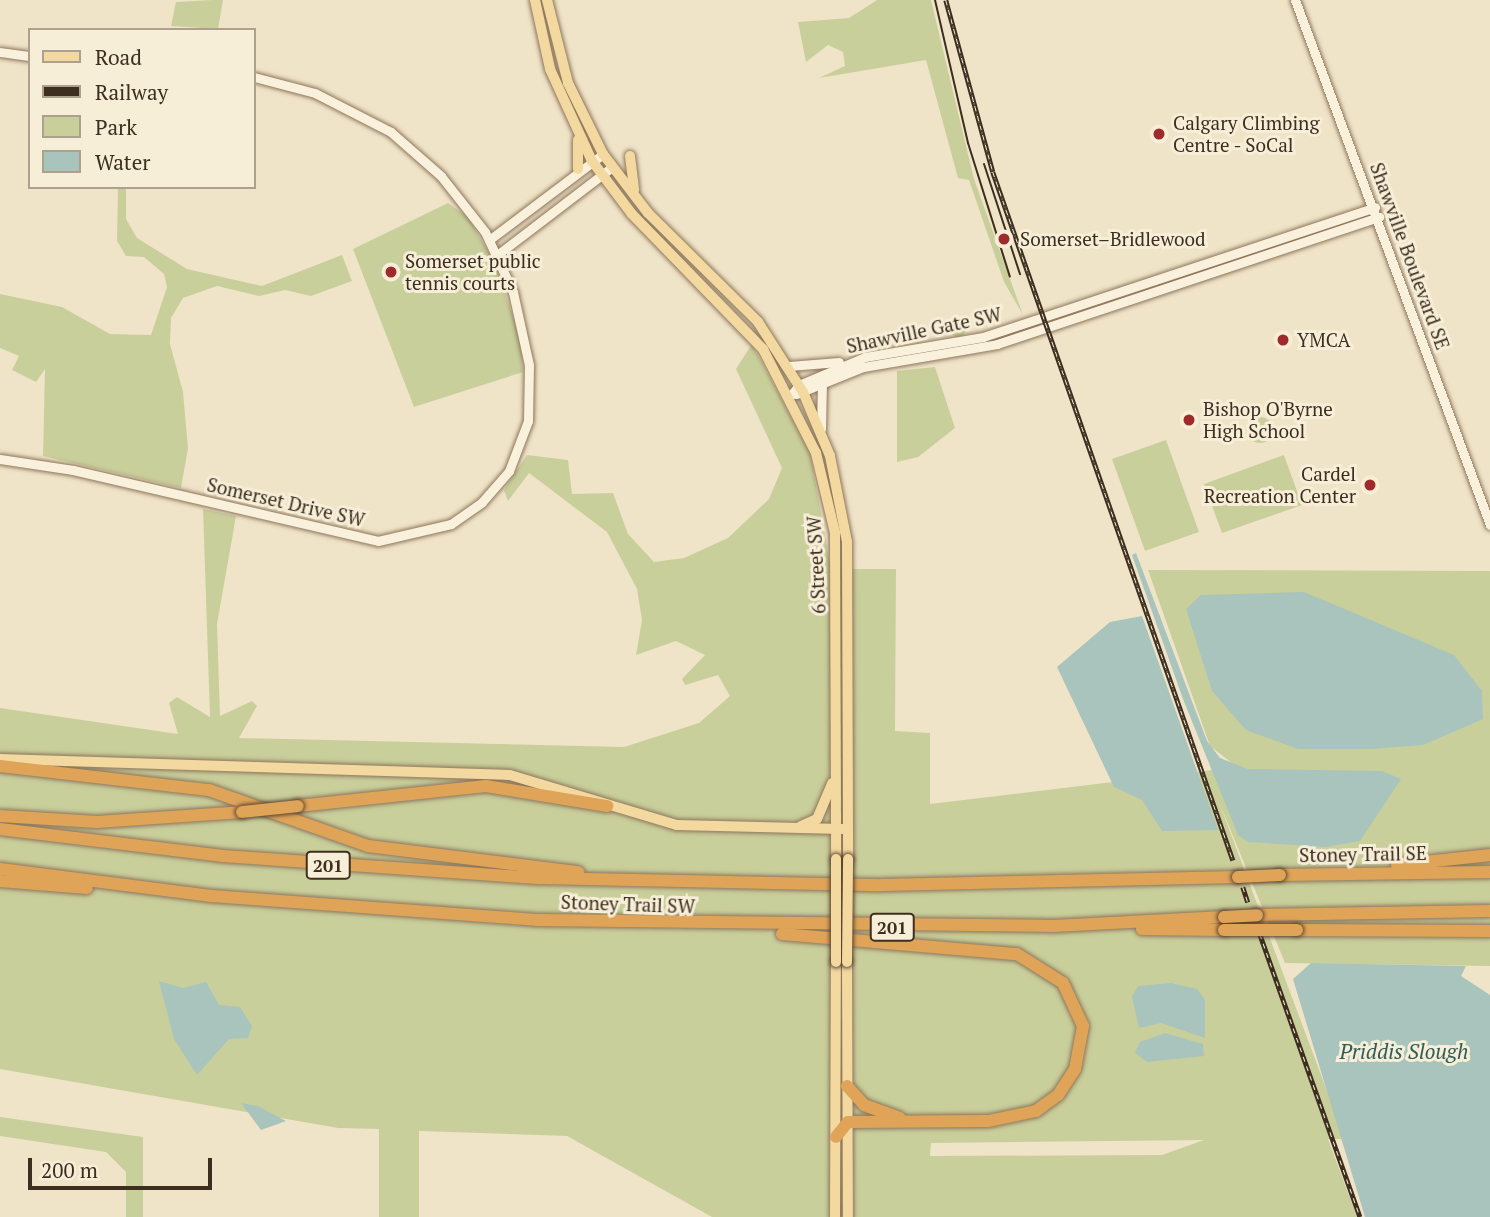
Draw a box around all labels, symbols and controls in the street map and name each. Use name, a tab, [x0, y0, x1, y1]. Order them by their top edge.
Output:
legend	[28, 28, 256, 189]
text: Road	[95, 43, 142, 71]
text: Railway	[95, 78, 168, 106]
place label: Calgary Climbing Centre - SoCal	[1173, 112, 1319, 156]
text: Park	[95, 113, 137, 141]
marker: Calgary Climbing Centre - SoCal	[1151, 126, 1167, 142]
text: Water	[95, 148, 150, 176]
street label: Shawville Boulevard SE	[1366, 159, 1454, 353]
place label: Somerset–Bridlewood	[1020, 228, 1206, 250]
marker: Somerset–Bridlewood	[994, 229, 1014, 249]
place label: Somerset public tennis courts	[405, 250, 541, 294]
marker: Somerset public tennis courts	[383, 264, 399, 280]
street label: Shawville Gate SW	[844, 302, 1004, 358]
place label: YMCA	[1297, 329, 1350, 351]
marker: YMCA	[1275, 332, 1291, 348]
place label: Bishop O'Byrne High School	[1203, 398, 1333, 442]
marker: Bishop O'Byrne High School	[1181, 412, 1197, 428]
place label: Cardel Recreation Center	[1204, 463, 1356, 507]
street label: Somerset Drive SW	[205, 473, 367, 531]
marker: Cardel Recreation Center	[1362, 477, 1378, 493]
street label: 6 Street SW	[802, 515, 830, 615]
street label: Stoney Trail SE	[1299, 841, 1427, 867]
road number: 201	[305, 850, 351, 880]
street label: Stoney Trail SW	[560, 890, 696, 918]
road number: 201	[869, 912, 915, 942]
water label: Priddis Slough	[1339, 1038, 1469, 1064]
scale bar	[32, 1144, 215, 1188]
text: 200 m	[41, 1156, 98, 1184]

